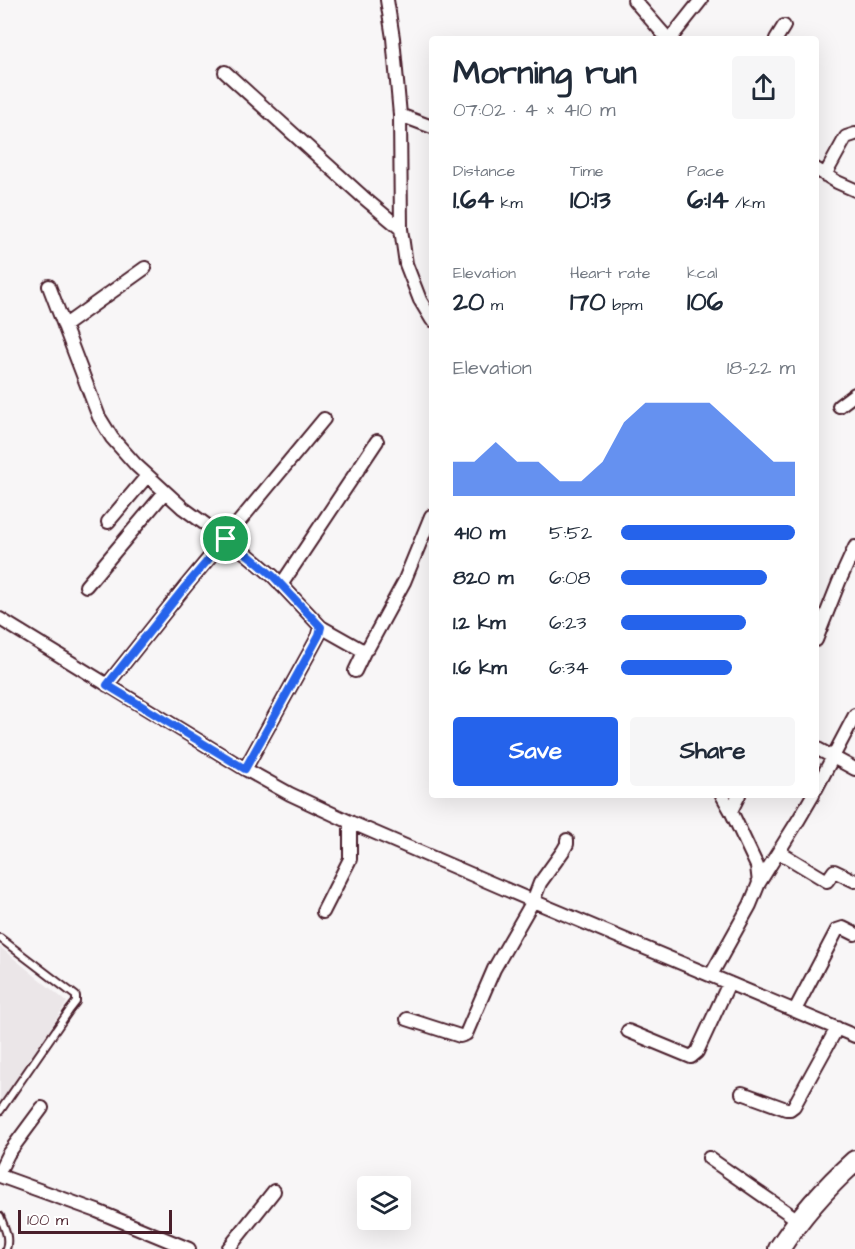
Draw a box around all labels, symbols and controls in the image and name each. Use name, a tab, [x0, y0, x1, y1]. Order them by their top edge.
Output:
text: Morning run	[453, 50, 637, 96]
button: share	[732, 56, 795, 119]
text: 07:02 · 4 × 410 m	[453, 96, 616, 124]
text: Distance	[453, 160, 515, 182]
text: Time	[570, 160, 604, 182]
text: Pace	[687, 160, 724, 182]
text: 1.64	[453, 182, 494, 218]
text: 10:13	[570, 182, 611, 218]
text: 6:14	[687, 182, 729, 218]
text: km	[494, 192, 523, 214]
text: /km	[729, 192, 765, 214]
text: Elevation	[453, 262, 516, 284]
text: Heart rate	[570, 262, 650, 284]
text: kcal	[687, 262, 718, 284]
text: 20	[453, 284, 484, 320]
text: 170	[570, 284, 606, 320]
text: 106	[687, 284, 723, 320]
text: m	[484, 294, 503, 316]
text: bpm	[606, 294, 642, 316]
text: Elevation	[453, 354, 532, 382]
text: 18–22 m	[727, 354, 795, 382]
pin	[200, 513, 251, 564]
text: 410 m	[453, 519, 505, 547]
text: 5:52	[549, 519, 592, 547]
icon: arrive	[209, 522, 242, 555]
text: 820 m	[453, 564, 514, 592]
text: 6:08	[549, 564, 590, 592]
text: 1.2 km	[453, 609, 506, 637]
text: 6:23	[549, 609, 587, 637]
text: 1.6 km	[453, 654, 507, 682]
text: 6:34	[549, 654, 589, 682]
button: Save	[453, 717, 618, 786]
button: Share	[630, 717, 795, 786]
map controls	[357, 1176, 411, 1230]
button: layers	[357, 1176, 411, 1230]
scale bar	[18, 1207, 172, 1234]
text: 100 m	[27, 1209, 68, 1231]

